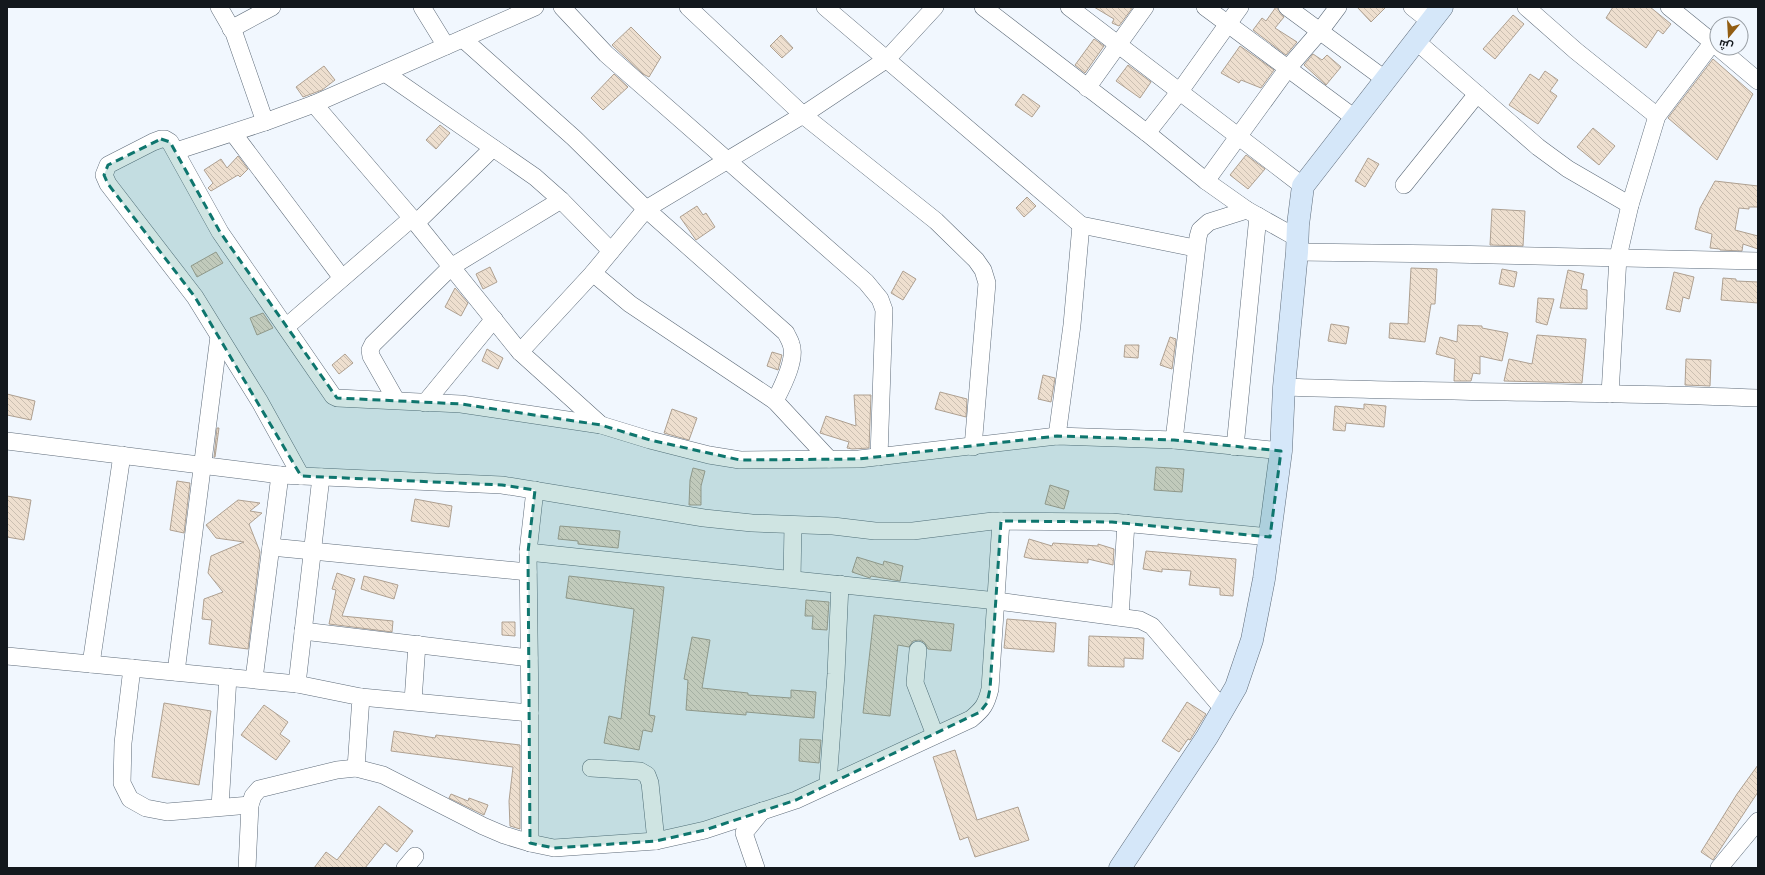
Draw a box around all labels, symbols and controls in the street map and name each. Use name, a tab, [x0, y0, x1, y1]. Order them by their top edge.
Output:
north arrow	[1709, 16, 1749, 56]
text: ش	[1717, 37, 1735, 53]

